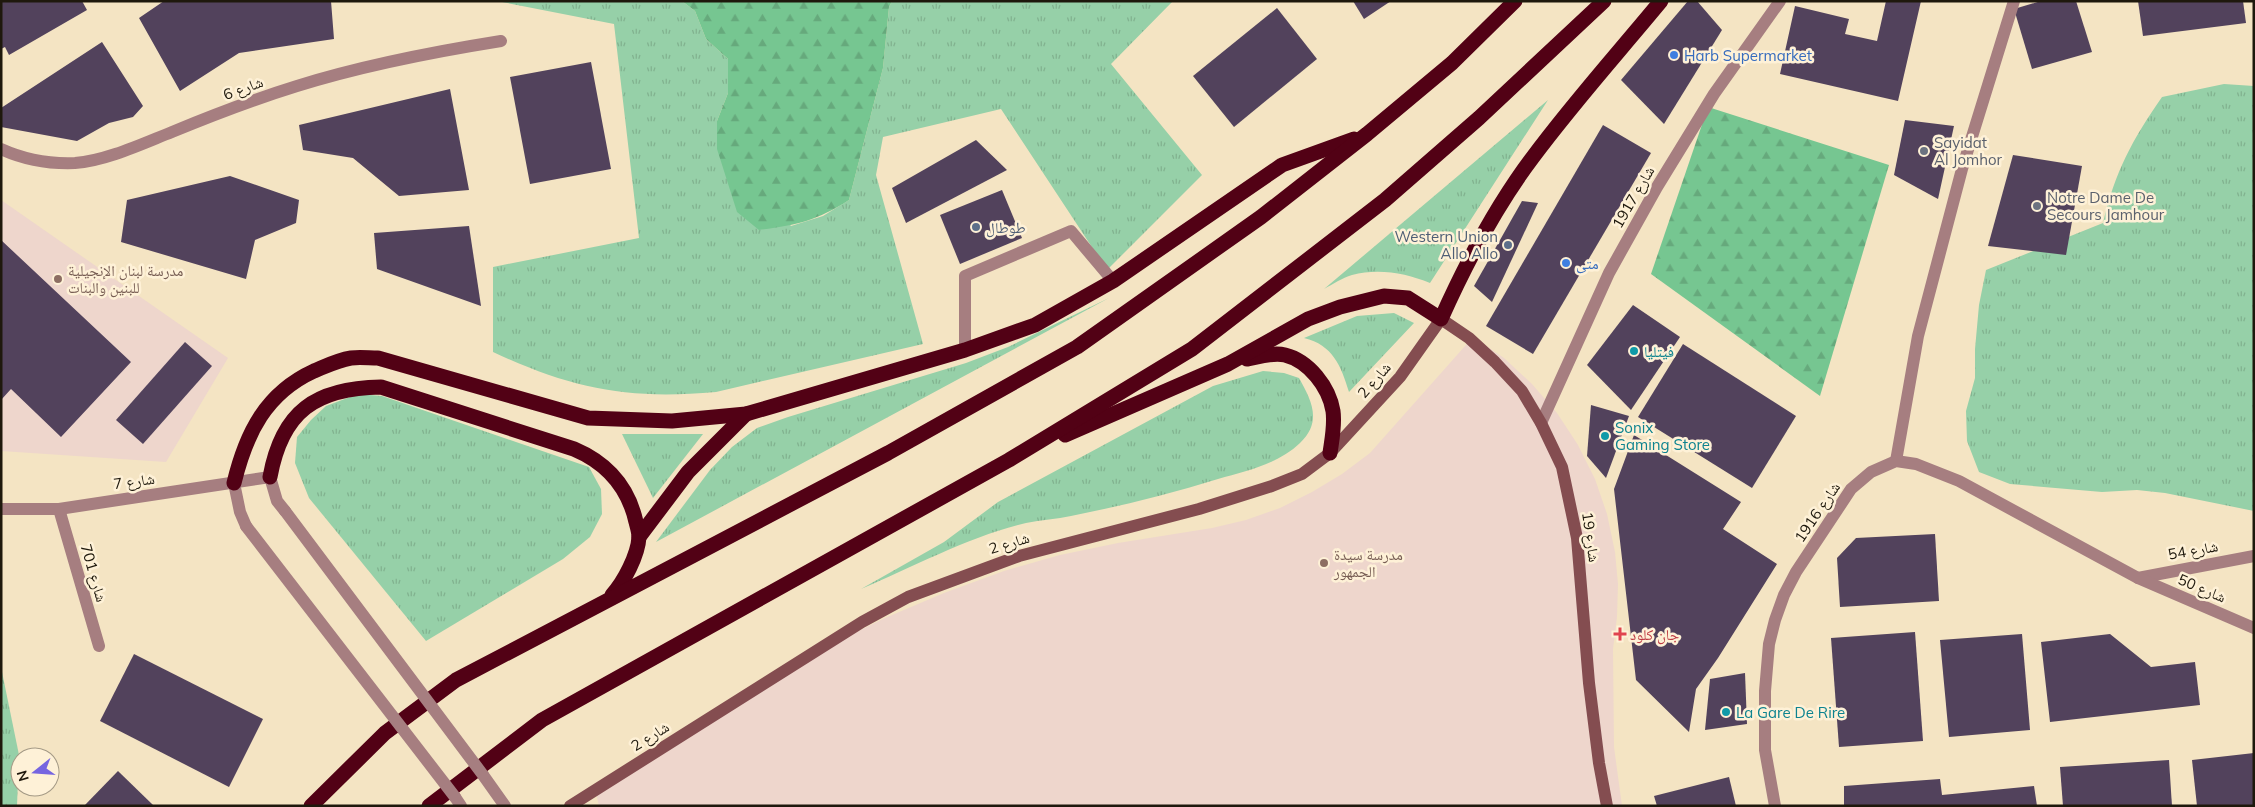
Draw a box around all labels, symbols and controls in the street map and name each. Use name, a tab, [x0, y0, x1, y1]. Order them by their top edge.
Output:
place label: Harb Supermarket	[1684, 46, 1812, 65]
marker: Harb Supermarket	[1668, 49, 1680, 61]
street label: شارع 6	[220, 72, 266, 105]
place label: Sayidat Al Jomhor	[1934, 133, 2003, 169]
marker: Sayidat Al Jomhor	[1918, 145, 1930, 157]
street label: شارع 1917	[1608, 163, 1659, 232]
place label: Notre Dame De Secours Jamhour	[2047, 188, 2165, 224]
marker: Notre Dame De Secours Jamhour	[2031, 200, 2043, 212]
place label: طوطال	[986, 218, 1026, 238]
marker: طوطال	[970, 221, 982, 233]
place label: Western Union Allo Allo	[1395, 227, 1498, 263]
marker: Western Union Allo Allo	[1502, 239, 1514, 251]
place label: متى	[1576, 254, 1599, 274]
marker: متى	[1560, 257, 1572, 269]
place label: مدرسة لبنان الإنجيلية للبنين والبنات	[68, 261, 184, 298]
marker: مدرسة لبنان الإنجيلية للبنين والبنات	[52, 273, 64, 285]
place label: فيتليا	[1644, 342, 1674, 361]
marker: فيتليا	[1628, 345, 1640, 357]
street label: شارع 2	[1353, 358, 1396, 403]
place label: Sonix Gaming Store	[1615, 418, 1710, 454]
marker: Sonix Gaming Store	[1599, 430, 1611, 442]
street label: شارع 7	[112, 469, 156, 494]
street label: شارع 1916	[1790, 478, 1845, 546]
street label: شارع 19	[1577, 511, 1604, 564]
street label: شارع 2	[986, 528, 1032, 559]
street label: شارع 54	[2167, 536, 2220, 565]
street label: شارع 701	[76, 542, 111, 605]
place label: مدرسة سيدة الجمهور	[1333, 545, 1403, 581]
marker: مدرسة سيدة الجمهور	[1318, 557, 1330, 569]
street label: شارع 50	[2175, 569, 2229, 608]
place label: جان كلود	[1630, 625, 1680, 645]
marker: جان كلود	[1614, 628, 1626, 640]
place label: La Gare De Rire	[1736, 703, 1845, 722]
marker: La Gare De Rire	[1720, 706, 1732, 718]
street label: شارع 2	[627, 717, 673, 756]
north arrow	[10, 747, 60, 797]
text: N	[12, 768, 33, 783]

